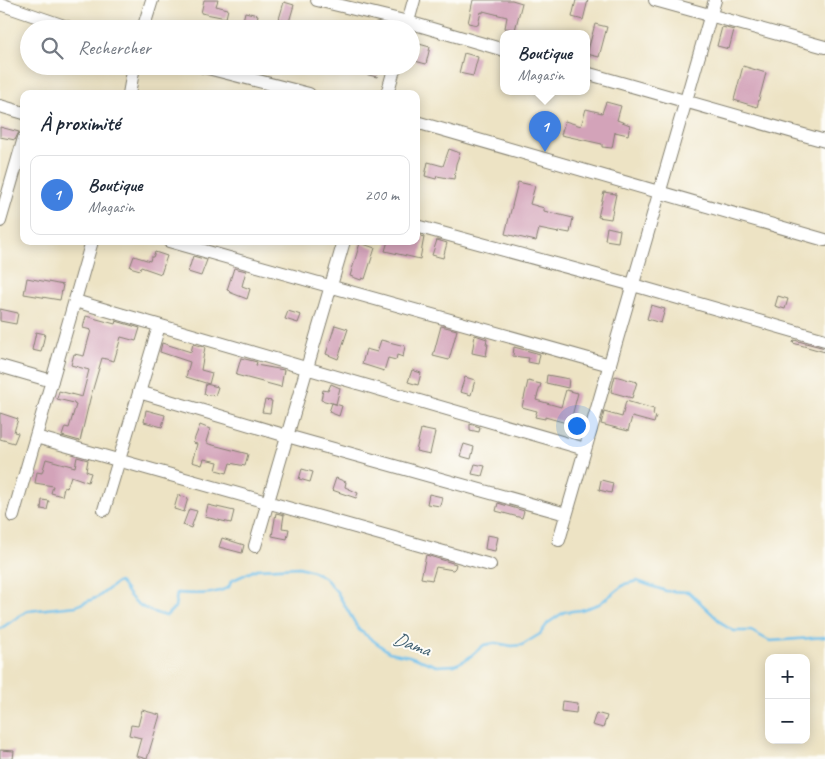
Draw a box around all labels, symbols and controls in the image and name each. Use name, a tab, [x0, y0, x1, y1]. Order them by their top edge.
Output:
search box	[20, 20, 420, 75]
popup	[500, 30, 590, 95]
icon: search	[38, 34, 66, 62]
text: Rechercher	[78, 36, 151, 60]
text: Boutique	[518, 41, 572, 65]
text: Magasin	[518, 65, 564, 85]
text: À proximité	[40, 110, 120, 136]
pin: 1	[529, 111, 561, 152]
text: Boutique	[88, 173, 142, 197]
text: 1	[53, 185, 61, 205]
text: 200 m	[365, 185, 399, 205]
text: Magasin	[88, 197, 134, 217]
your location	[564, 413, 590, 439]
water label: Dama	[390, 626, 436, 662]
map controls	[765, 654, 810, 744]
button: +	[765, 654, 810, 699]
button: −	[765, 699, 810, 744]

